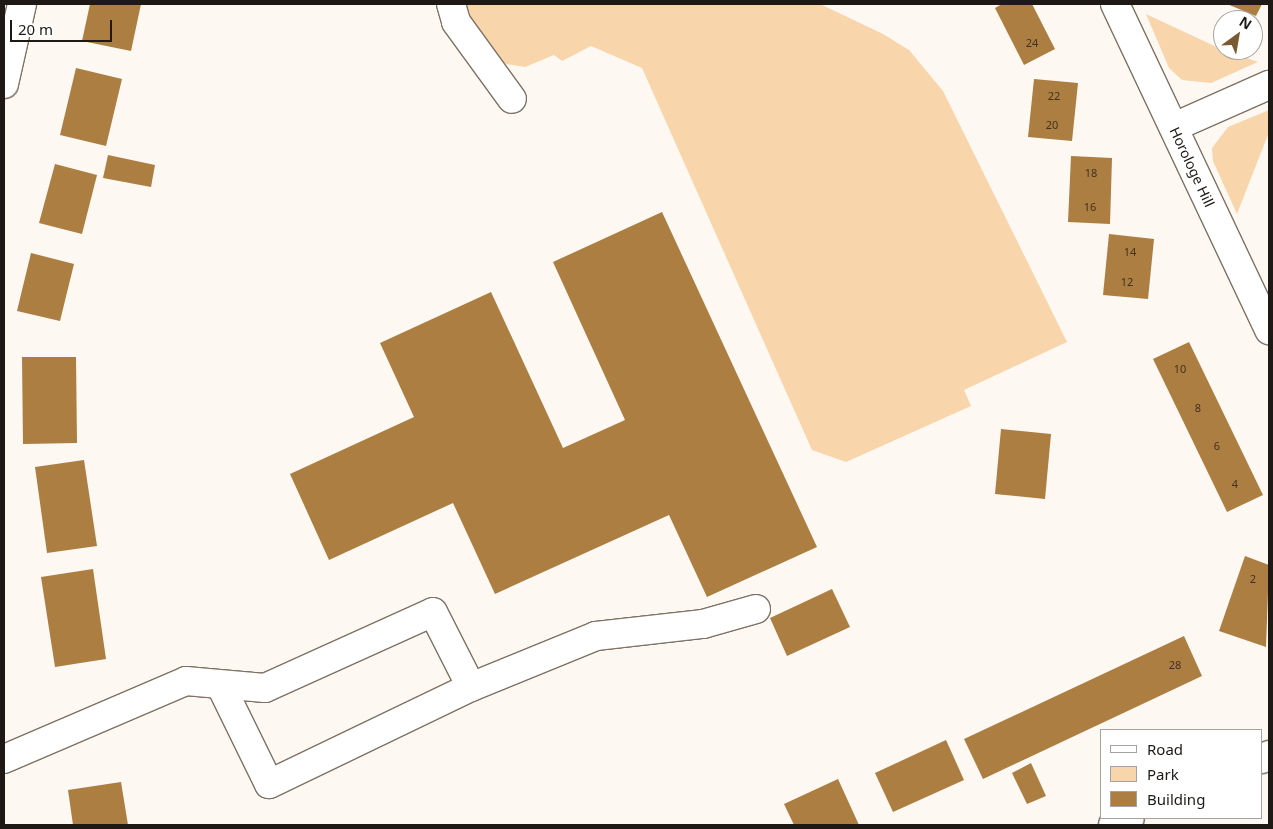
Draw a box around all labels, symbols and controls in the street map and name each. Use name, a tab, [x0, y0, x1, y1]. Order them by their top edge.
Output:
scale bar	[12, 10, 115, 42]
north arrow	[1213, 10, 1263, 60]
text: N	[1236, 12, 1256, 34]
text: 20 m	[18, 19, 53, 39]
house number: 24	[1026, 36, 1038, 50]
house number: 22	[1048, 89, 1060, 103]
house number: 20	[1046, 118, 1058, 132]
street label: Horologe Hill	[1166, 124, 1218, 210]
house number: 18	[1085, 166, 1097, 180]
house number: 16	[1084, 200, 1096, 214]
house number: 14	[1124, 245, 1136, 259]
house number: 12	[1121, 275, 1133, 289]
house number: 10	[1174, 362, 1186, 376]
house number: 8	[1195, 401, 1201, 415]
house number: 6	[1214, 439, 1220, 453]
house number: 4	[1232, 477, 1238, 491]
house number: 2	[1250, 572, 1256, 586]
house number: 28	[1169, 658, 1181, 672]
legend	[1100, 729, 1263, 819]
text: Road	[1147, 739, 1183, 759]
text: Park	[1147, 764, 1179, 784]
text: Building	[1147, 789, 1205, 809]

